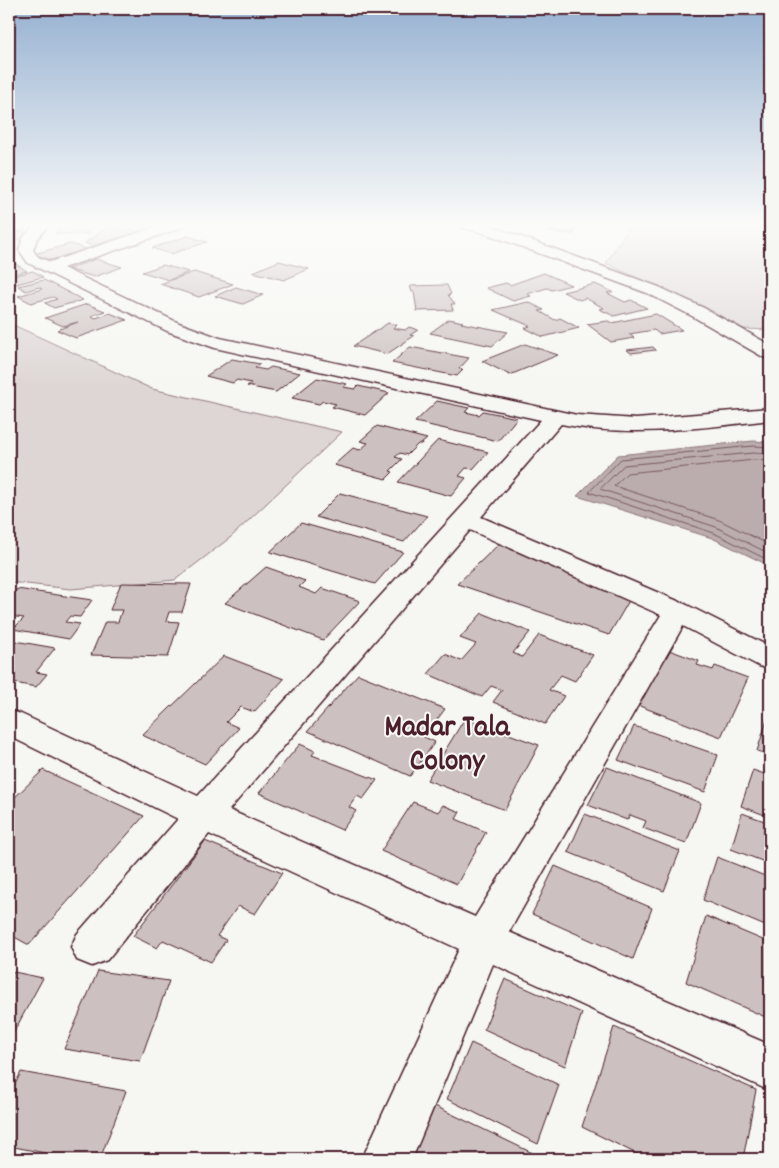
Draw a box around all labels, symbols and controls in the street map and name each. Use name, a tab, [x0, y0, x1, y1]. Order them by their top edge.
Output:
district label: Madar Tala Colony	[384, 708, 510, 785]

